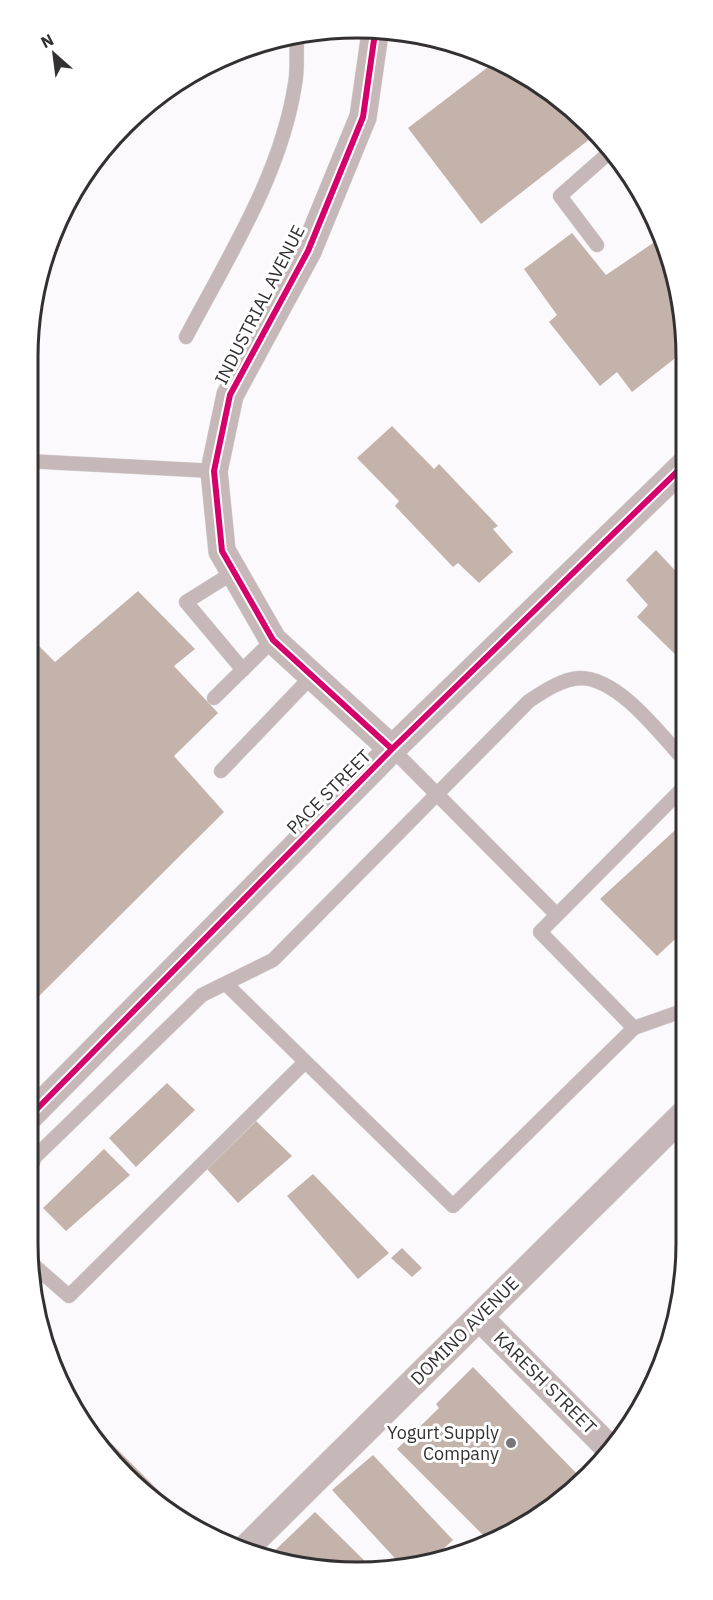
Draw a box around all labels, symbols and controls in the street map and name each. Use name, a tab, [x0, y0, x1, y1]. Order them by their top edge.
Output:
north arrow	[24, 24, 84, 84]
text: N	[37, 29, 57, 52]
street label: INDUSTRIAL AVENUE	[209, 221, 310, 388]
street label: PACE STREET	[281, 744, 376, 839]
street label: DOMINO AVENUE	[406, 1272, 524, 1390]
street label: KARESH STREET	[489, 1327, 601, 1439]
place label: Yogurt Supply Company	[387, 1421, 499, 1465]
marker: Yogurt Supply Company	[504, 1436, 518, 1450]

